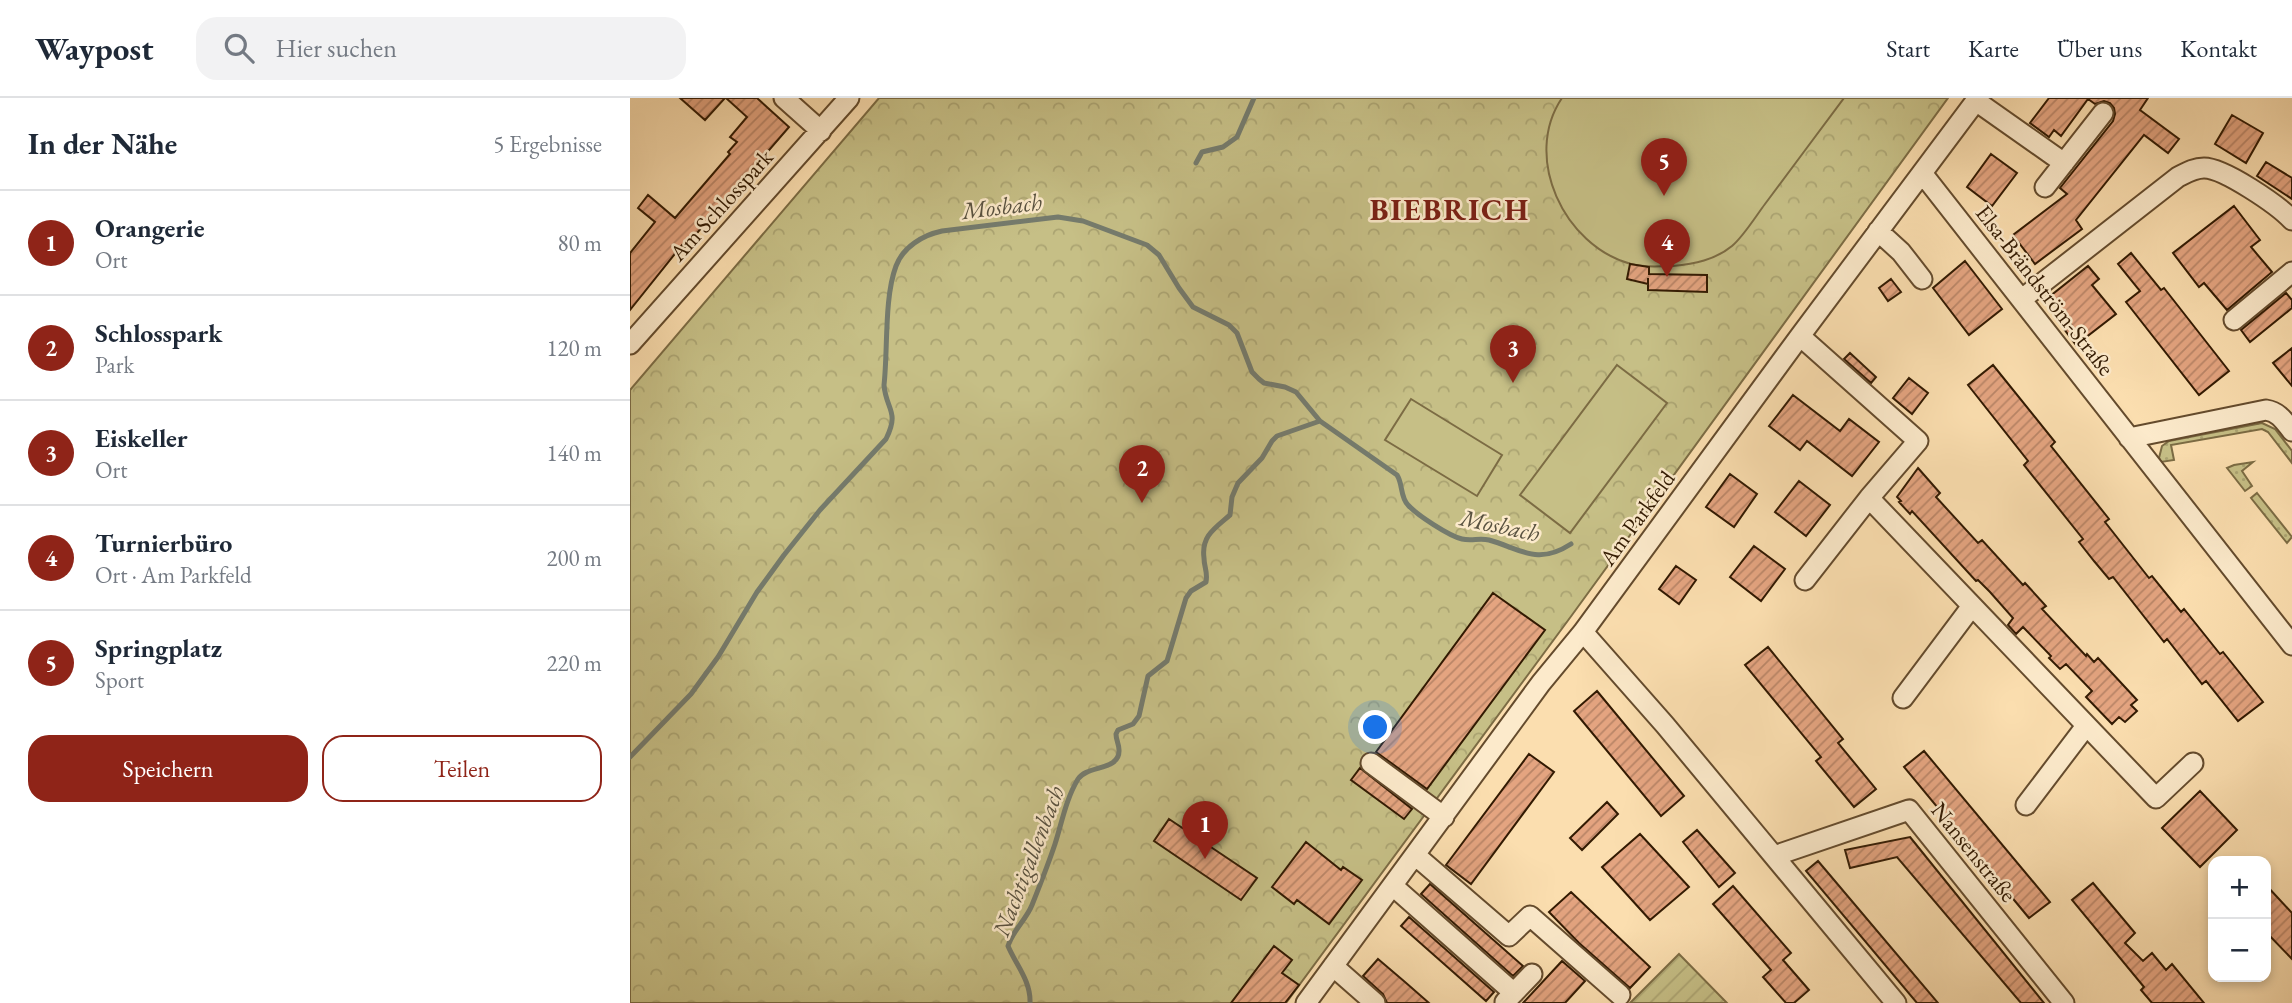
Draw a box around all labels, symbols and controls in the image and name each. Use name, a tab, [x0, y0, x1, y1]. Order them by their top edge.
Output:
search box	[196, 17, 686, 80]
text: Waypost	[35, 27, 154, 70]
icon: search	[220, 29, 258, 67]
text: Hier suchen	[276, 31, 397, 65]
text: Start	[1886, 33, 1930, 64]
text: Karte	[1968, 33, 2019, 64]
text: Über uns	[2057, 33, 2142, 64]
text: Kontakt	[2180, 33, 2257, 64]
text: In der Nähe	[28, 124, 177, 163]
text: 5 Ergebnisse	[493, 129, 602, 159]
pin: 5	[1641, 138, 1687, 196]
street label: Am Schlosspark	[662, 142, 780, 268]
water label: Mosbach	[958, 186, 1044, 227]
district label: BIEBRICH	[1370, 190, 1530, 229]
street label: Elsa-Brändström-Straße	[1969, 198, 2121, 382]
text: Orangerie	[95, 211, 205, 245]
pin: 4	[1644, 219, 1690, 277]
text: 1	[45, 228, 57, 258]
text: 80 m	[557, 228, 602, 258]
text: Ort	[95, 245, 127, 275]
text: Schlosspark	[95, 316, 223, 350]
pin: 3	[1490, 325, 1536, 383]
text: 2	[45, 333, 57, 363]
text: 120 m	[546, 333, 602, 363]
text: Park	[95, 350, 134, 380]
text: Eiskeller	[95, 421, 188, 455]
text: 3	[45, 438, 57, 468]
text: 140 m	[546, 438, 602, 468]
pin: 2	[1119, 445, 1165, 503]
text: Ort	[95, 455, 127, 485]
street label: Am Parkfeld	[1592, 464, 1682, 572]
water label: Mosbach	[1455, 501, 1543, 549]
text: Turnierbüro	[95, 526, 232, 560]
text: 4	[45, 543, 57, 573]
text: 200 m	[546, 543, 602, 573]
text: Ort · Am Parkfeld	[95, 560, 252, 590]
text: Springplatz	[95, 631, 222, 665]
text: 5	[45, 648, 57, 678]
text: 220 m	[546, 648, 602, 678]
text: Sport	[95, 665, 144, 695]
your location	[1358, 710, 1392, 744]
button: Speichern	[28, 735, 308, 802]
button: Teilen	[322, 735, 602, 802]
water label: Nachtigallenbach	[985, 781, 1071, 942]
street label: Nansenstraße	[1925, 796, 2023, 908]
pin: 1	[1182, 801, 1228, 859]
map controls	[2208, 856, 2271, 982]
button: +	[2208, 856, 2271, 919]
button: −	[2208, 919, 2271, 982]

